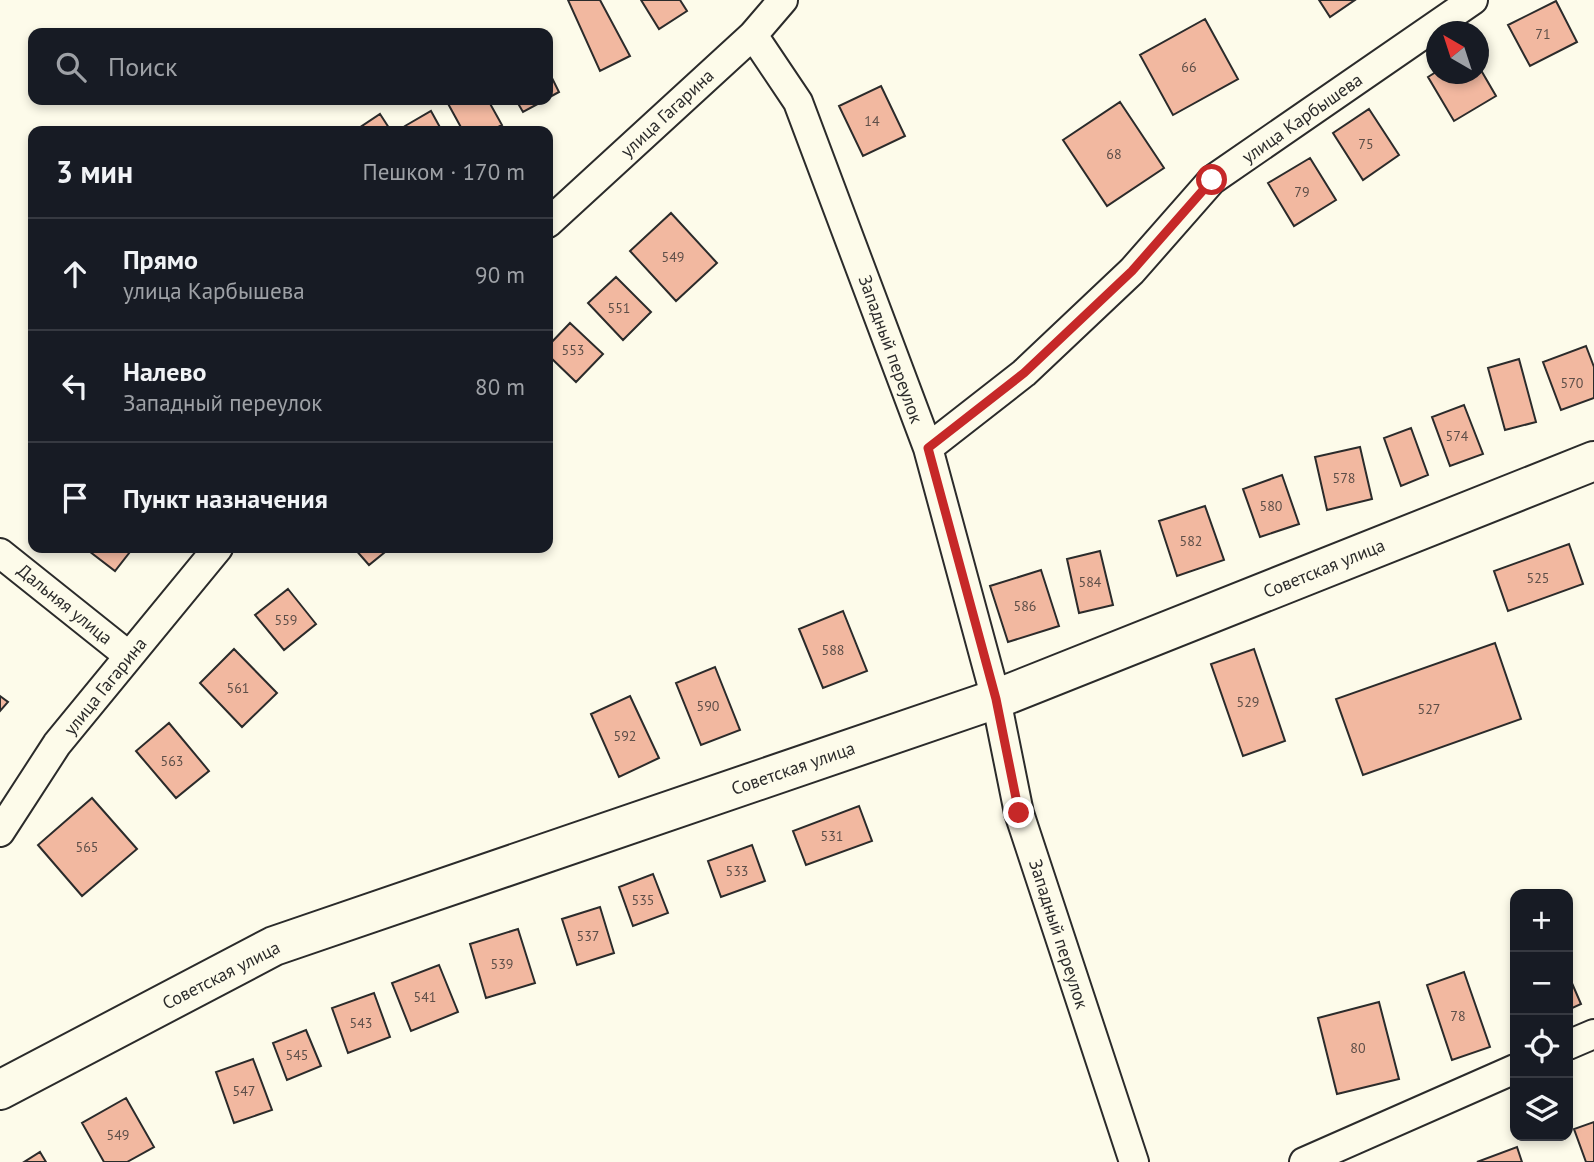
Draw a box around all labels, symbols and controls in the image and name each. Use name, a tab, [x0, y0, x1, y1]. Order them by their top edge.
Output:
north arrow	[1426, 21, 1489, 84]
house number: 71	[1535, 25, 1551, 43]
search box	[28, 28, 553, 105]
icon: search	[52, 48, 90, 86]
text: Поиск	[108, 50, 177, 83]
house number: 66	[1181, 58, 1197, 76]
street label: улица Гагарина	[616, 64, 718, 162]
street label: улица Карбышева	[1237, 68, 1367, 168]
house number: 14	[864, 112, 880, 130]
house number: 75	[1358, 135, 1374, 153]
house number: 68	[1106, 145, 1122, 163]
text: 3 мин	[56, 152, 133, 191]
text: Пешком · 170 m	[362, 157, 525, 186]
route start	[1196, 164, 1227, 195]
house number: 79	[1294, 183, 1310, 201]
text: Прямо	[123, 243, 198, 276]
house number: 549	[662, 248, 684, 266]
icon: ahead	[56, 255, 94, 293]
text: 90 m	[475, 260, 525, 289]
street label: Западный переулок	[854, 272, 929, 427]
text: улица Карбышева	[123, 276, 305, 305]
house number: 551	[608, 299, 630, 317]
house number: 553	[562, 341, 584, 359]
text: Налево	[123, 355, 207, 388]
icon: left	[56, 367, 94, 405]
text: 80 m	[475, 372, 525, 401]
house number: 570	[1561, 374, 1584, 392]
text: Западный переулок	[123, 388, 322, 417]
house number: 574	[1446, 427, 1469, 445]
house number: 578	[1333, 469, 1355, 487]
icon: arrive	[56, 479, 94, 517]
text: Пункт назначения	[123, 482, 328, 515]
house number: 580	[1260, 497, 1283, 515]
house number: 582	[1180, 532, 1202, 550]
street label: Советская улица	[1260, 533, 1388, 603]
street label: Дальняя улица	[13, 559, 117, 649]
house number: 525	[1527, 569, 1549, 587]
house number: 584	[1079, 573, 1102, 591]
house number: 586	[1014, 597, 1036, 615]
house number: 559	[275, 611, 297, 629]
street label: улица Гагарина	[59, 632, 151, 740]
house number: 588	[822, 641, 844, 659]
house number: 561	[227, 679, 249, 697]
house number: 529	[1237, 693, 1259, 711]
house number: 590	[697, 697, 720, 715]
house number: 527	[1418, 700, 1440, 718]
house number: 592	[614, 727, 636, 745]
street label: Советская улица	[728, 736, 858, 800]
house number: 563	[161, 752, 183, 770]
route end	[1003, 797, 1034, 828]
house number: 531	[821, 827, 843, 845]
house number: 565	[76, 838, 98, 856]
street label: Западный переулок	[1024, 856, 1094, 1012]
house number: 533	[726, 862, 748, 880]
map controls	[1510, 889, 1573, 1141]
button: +	[1510, 889, 1573, 952]
house number: 535	[632, 891, 654, 909]
house number: 537	[577, 927, 599, 945]
street label: Советская улица	[158, 935, 284, 1015]
button: −	[1510, 952, 1573, 1015]
house number: 539	[491, 955, 513, 973]
house number: 541	[414, 988, 436, 1006]
house number: 78	[1450, 1007, 1466, 1025]
house number: 543	[350, 1014, 372, 1032]
button: locate	[1510, 1015, 1573, 1078]
house number: 80	[1350, 1039, 1366, 1057]
house number: 545	[286, 1046, 308, 1064]
button: layers	[1510, 1078, 1573, 1141]
house number: 547	[233, 1082, 255, 1100]
house number: 549	[107, 1126, 129, 1144]

